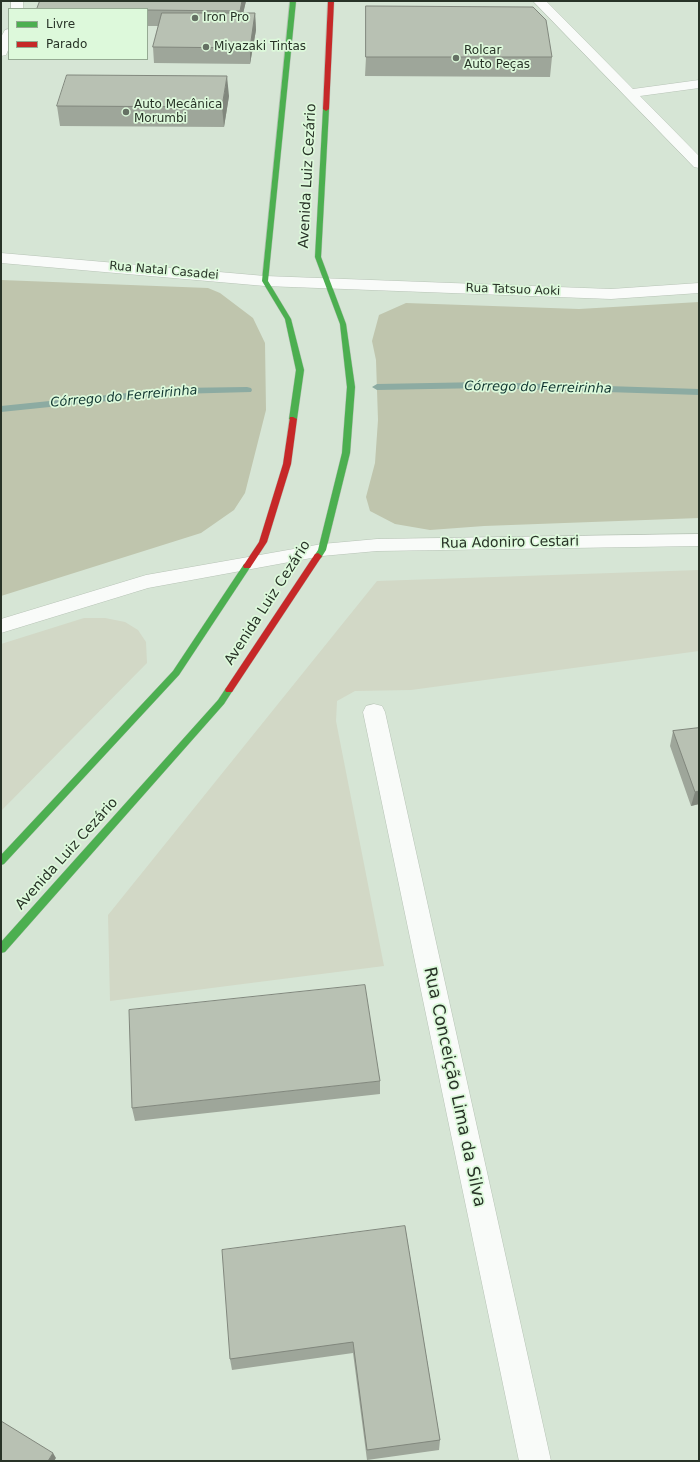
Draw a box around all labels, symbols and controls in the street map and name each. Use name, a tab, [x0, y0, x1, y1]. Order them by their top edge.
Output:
legend	[8, 8, 148, 60]
place label: Iron Pro	[203, 11, 249, 25]
marker: Iron Pro	[190, 13, 200, 23]
text: Livre	[46, 17, 75, 31]
text: Parado	[46, 37, 87, 51]
place label: Miyazaki Tintas	[214, 40, 306, 54]
marker: Miyazaki Tintas	[201, 42, 211, 52]
place label: Rolcar Auto Peças	[464, 44, 530, 72]
marker: Rolcar Auto Peças	[451, 53, 461, 63]
place label: Auto Mecânica Morumbi	[134, 98, 222, 126]
street label: Avenida Luiz Cezário	[296, 103, 320, 249]
marker: Auto Mecânica Morumbi	[121, 107, 131, 117]
street label: Rua Natal Casadei	[109, 259, 219, 283]
street label: Rua Tatsuo Aoki	[465, 281, 561, 299]
water label: Córrego do Ferreirinha	[464, 379, 612, 397]
water label: Córrego do Ferreirinha	[50, 383, 198, 411]
street label: Rua Adoniro Cestari	[441, 533, 579, 553]
street label: Avenida Luiz Cezário	[221, 538, 315, 668]
street label: Avenida Luiz Cezário	[12, 795, 122, 913]
street label: Rua Conceição Lima da Silva	[419, 965, 489, 1209]

